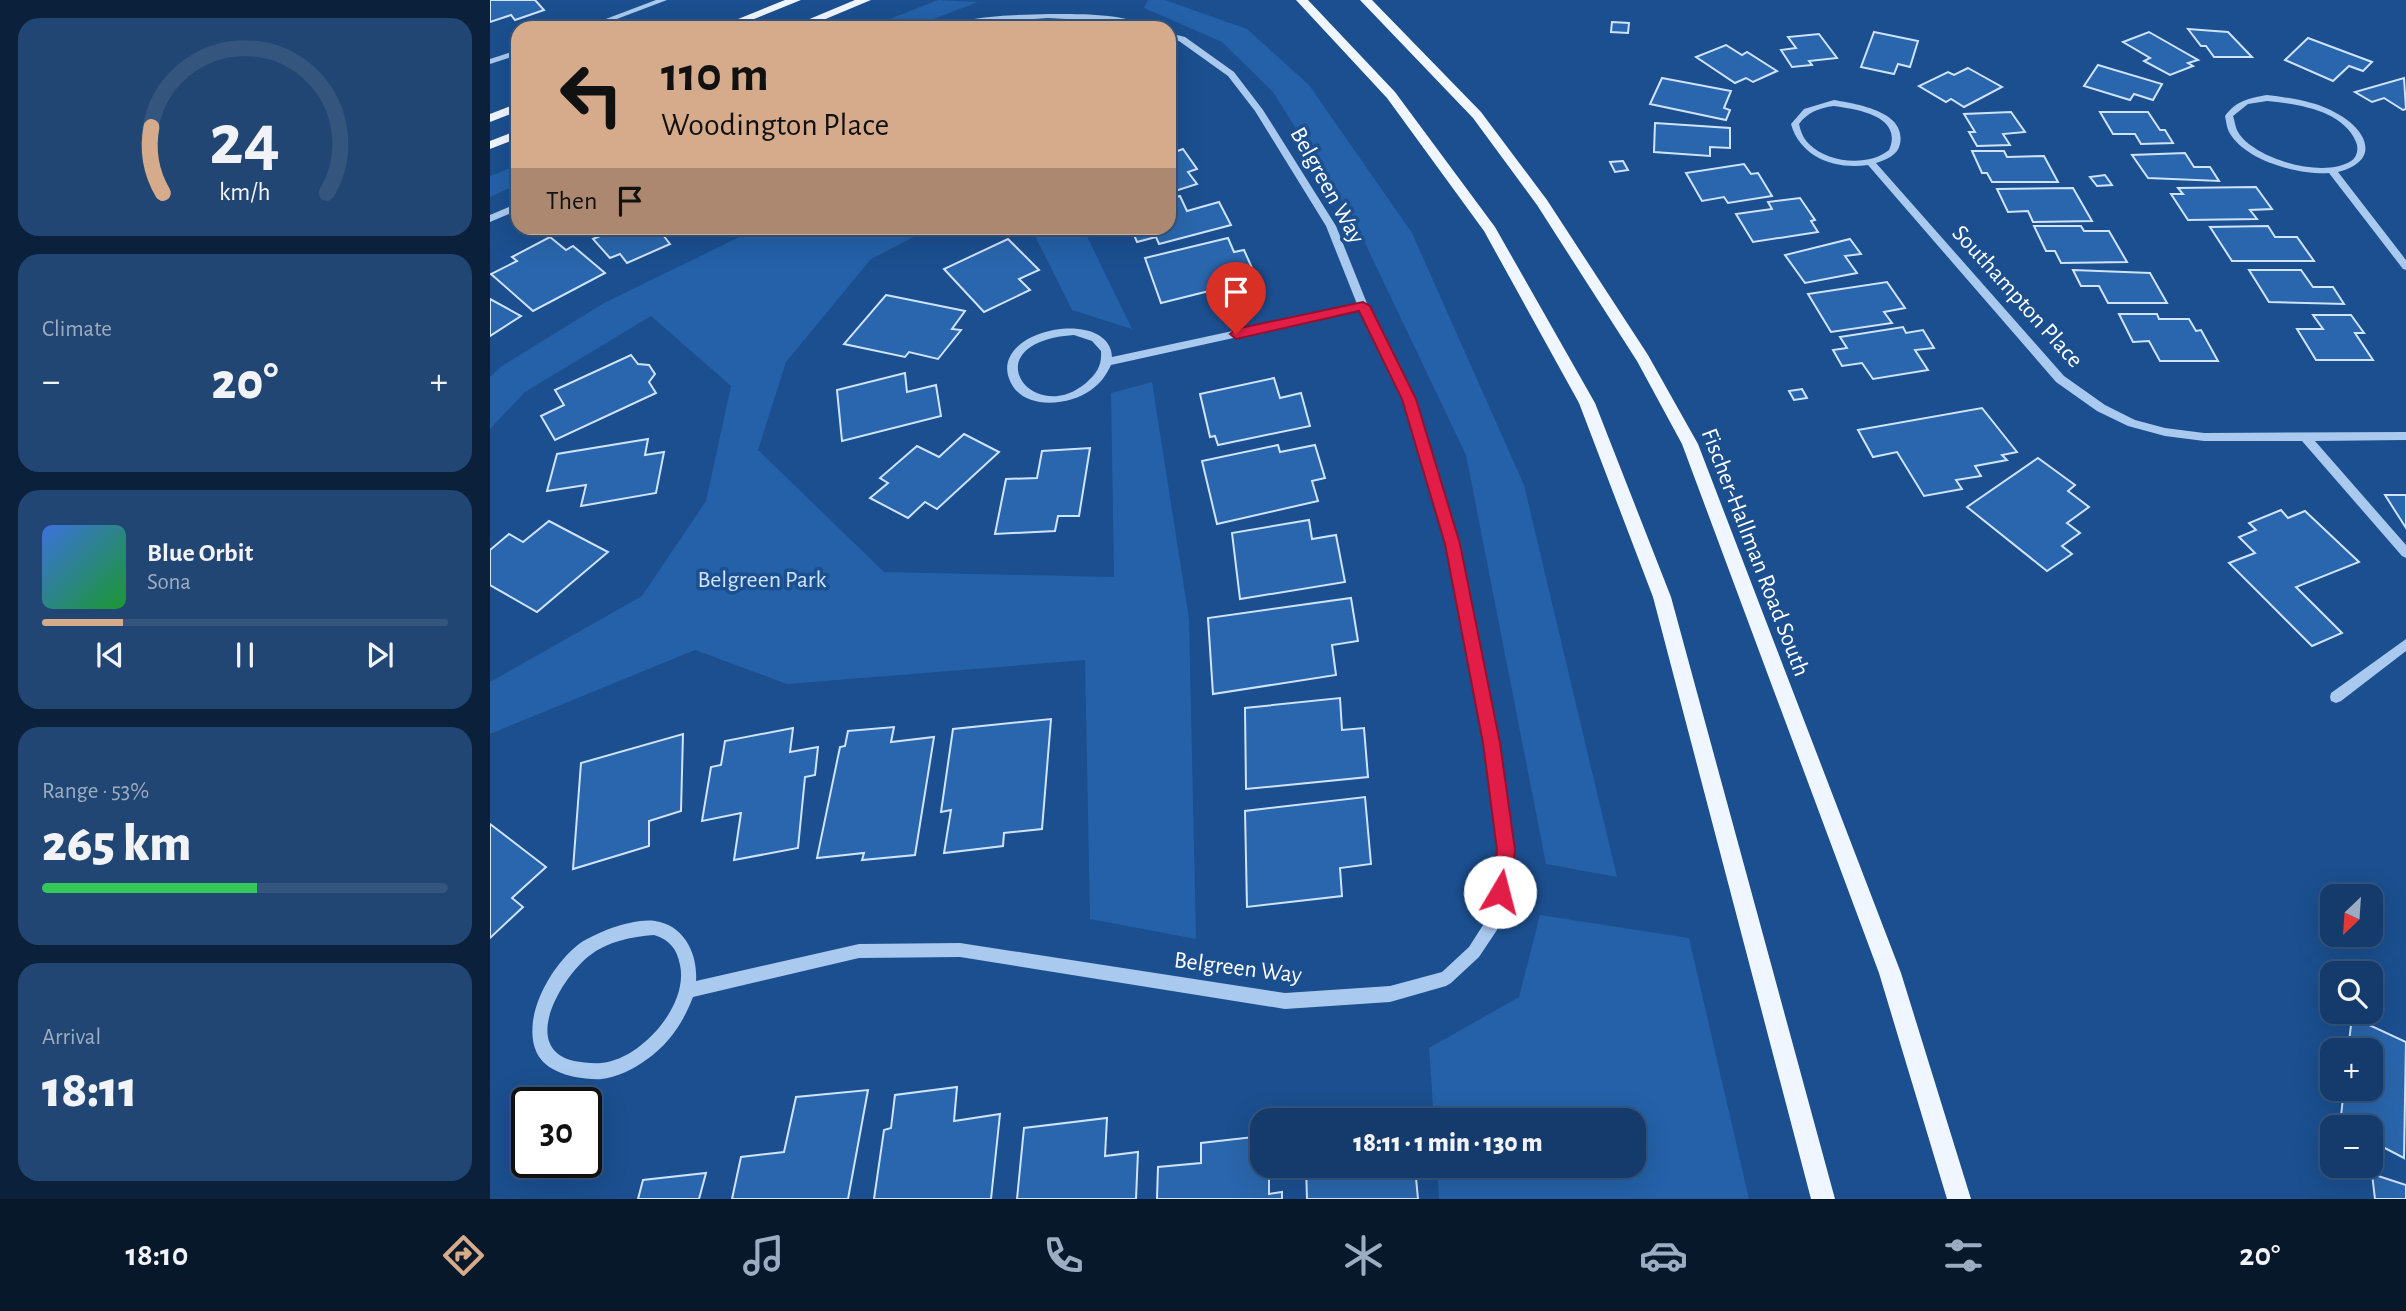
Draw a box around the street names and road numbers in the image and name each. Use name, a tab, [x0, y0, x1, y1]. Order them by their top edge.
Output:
street label: Belgreen Way	[1285, 123, 1369, 248]
street label: Southampton Place	[1947, 221, 2087, 372]
street label: Fischer-Hallman Road South	[1697, 425, 1813, 680]
street label: Belgreen Way	[1173, 948, 1303, 988]

